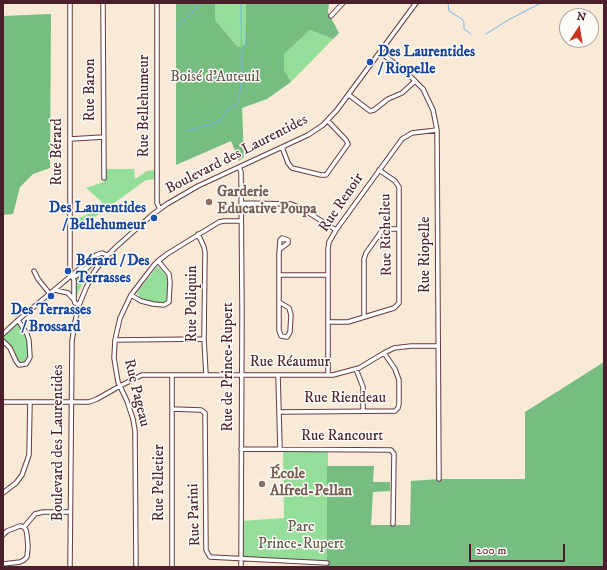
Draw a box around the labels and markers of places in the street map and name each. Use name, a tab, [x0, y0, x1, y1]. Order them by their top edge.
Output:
place label: Des Laurentides / Riopelle	[378, 44, 475, 79]
marker: Des Laurentides / Riopelle	[365, 57, 375, 67]
place label: Garderie Educative Poupa	[217, 184, 317, 219]
marker: Garderie Educative Poupa	[204, 197, 214, 207]
place label: Des Laurentides / Bellehumeur	[49, 200, 146, 235]
marker: Des Laurentides / Bellehumeur	[149, 213, 159, 223]
place label: Bérard / Des Terrasses	[76, 253, 150, 288]
marker: Bérard / Des Terrasses	[63, 266, 73, 276]
marker: Des Terrasses / Brossard	[46, 291, 56, 301]
place label: Des Terrasses / Brossard	[11, 302, 91, 337]
place label: École Alfred-Pellan	[270, 466, 352, 501]
marker: École Alfred-Pellan	[257, 479, 267, 489]

